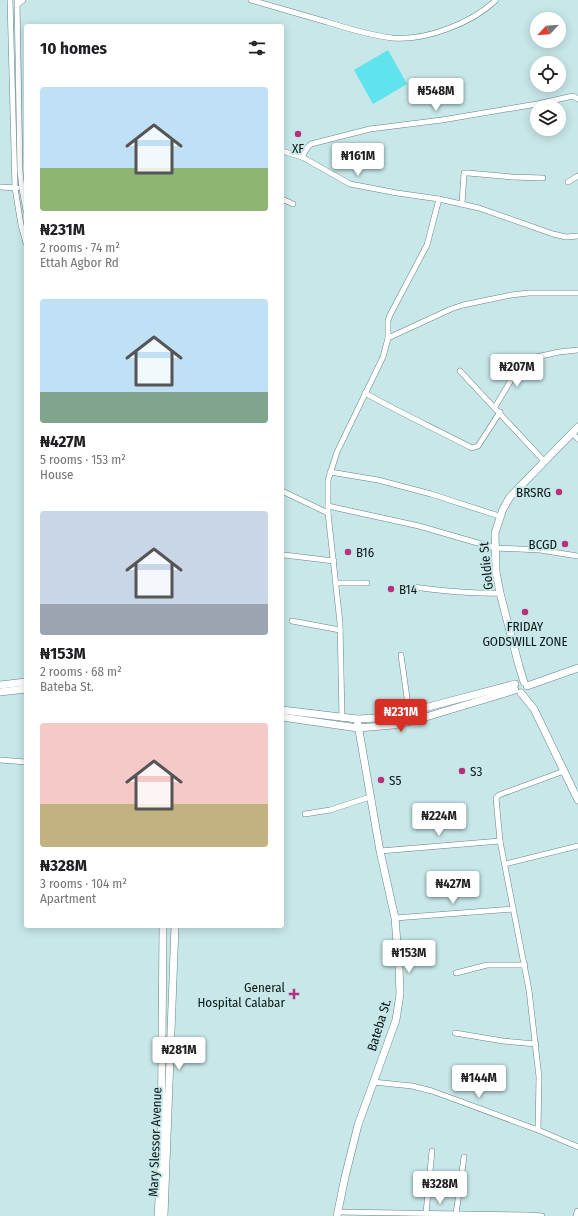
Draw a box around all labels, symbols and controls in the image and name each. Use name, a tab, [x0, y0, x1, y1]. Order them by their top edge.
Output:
north arrow	[530, 12, 566, 48]
map controls	[530, 12, 566, 136]
icon: filters	[246, 37, 268, 59]
text: 10 homes	[40, 38, 107, 59]
button: locate	[530, 56, 566, 92]
pin: ₦548M	[408, 78, 464, 112]
text: ₦548M	[418, 83, 454, 98]
button: layers	[530, 100, 566, 136]
icon: home	[118, 113, 190, 185]
marker: XF	[293, 129, 303, 139]
place label: XF	[292, 141, 304, 156]
pin: ₦161M	[330, 143, 386, 177]
text: ₦161M	[341, 148, 375, 163]
text: ₦231M	[40, 219, 85, 240]
text: 2 rooms · 74 m²	[40, 240, 120, 255]
text: Ettah Agbor Rd	[40, 255, 119, 270]
icon: home	[118, 325, 190, 397]
pin: ₦207M	[489, 354, 545, 388]
text: ₦207M	[499, 359, 535, 374]
text: ₦427M	[40, 431, 86, 452]
text: 5 rooms · 153 m²	[40, 452, 126, 467]
text: House	[40, 467, 74, 482]
place label: BRSRG	[516, 485, 551, 500]
marker: BRSRG	[554, 487, 564, 497]
icon: home	[118, 537, 190, 609]
place label: BCGD	[529, 537, 557, 552]
marker: BCGD	[560, 539, 570, 549]
street label: Goldie St	[476, 541, 496, 591]
place label: B16	[356, 545, 374, 560]
marker: B16	[343, 547, 353, 557]
place label: B14	[399, 582, 417, 597]
marker: B14	[386, 584, 396, 594]
marker: FRIDAY GODSWILL ZONE	[520, 607, 530, 617]
place label: FRIDAY GODSWILL ZONE	[482, 619, 568, 649]
text: ₦153M	[40, 643, 86, 664]
text: 2 rooms · 68 m²	[40, 664, 122, 679]
text: Bateba St.	[40, 679, 94, 694]
pin: ₦231M	[373, 699, 429, 733]
text: ₦231M	[384, 704, 418, 719]
icon: home	[118, 749, 190, 821]
place label: S3	[470, 764, 482, 779]
marker: S3	[457, 766, 467, 776]
place label: S5	[389, 773, 401, 788]
marker: S5	[376, 775, 386, 785]
pin: ₦224M	[411, 803, 467, 837]
text: ₦224M	[421, 808, 457, 823]
text: ₦328M	[40, 855, 87, 876]
pin: ₦427M	[425, 871, 481, 905]
text: 3 rooms · 104 m²	[40, 876, 127, 891]
text: ₦427M	[435, 876, 471, 891]
text: Apartment	[40, 891, 96, 906]
pin: ₦153M	[381, 940, 437, 974]
text: ₦153M	[392, 945, 426, 960]
place label: General Hospital Calabar	[197, 980, 286, 1010]
marker: General Hospital Calabar	[288, 988, 300, 1000]
street label: Bateba St.	[364, 997, 394, 1053]
pin: ₦281M	[151, 1037, 207, 1071]
text: ₦281M	[161, 1042, 197, 1057]
pin: ₦144M	[451, 1065, 507, 1099]
text: ₦144M	[461, 1070, 497, 1085]
street label: Mary Slessor Avenue	[146, 1087, 164, 1197]
pin: ₦328M	[412, 1171, 468, 1205]
text: ₦328M	[422, 1176, 458, 1191]

